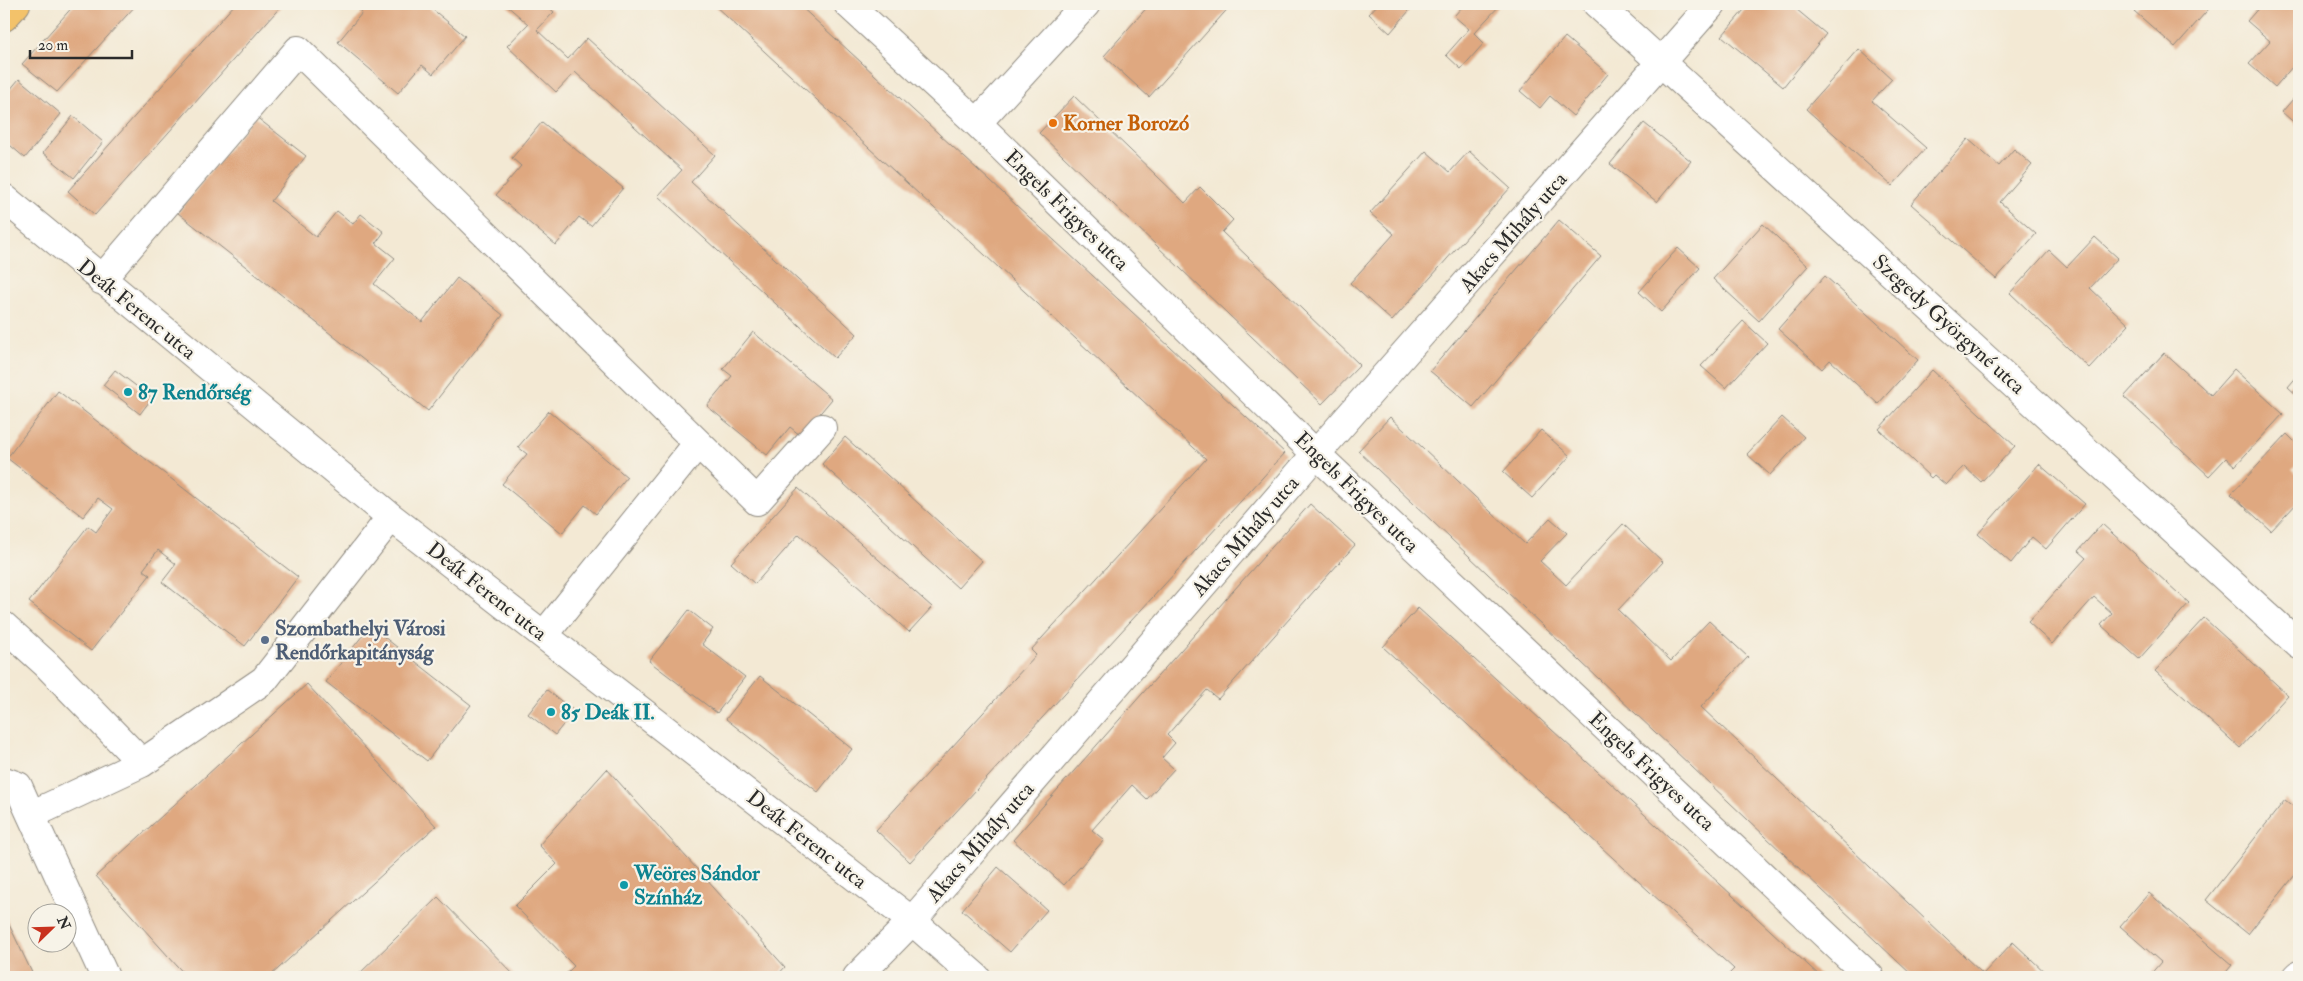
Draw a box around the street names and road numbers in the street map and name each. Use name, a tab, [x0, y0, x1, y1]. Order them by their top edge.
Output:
street label: Engels Frigyes utca	[999, 144, 1135, 277]
street label: Akacs Mihály utca	[1453, 166, 1573, 299]
street label: Szegedy Györgyné utca	[1867, 249, 2031, 400]
street label: Deák Ferenc utca	[72, 253, 202, 366]
street label: Engels Frigyes utca	[1289, 426, 1425, 559]
street label: Akacs Mihály utca	[1185, 470, 1305, 603]
street label: Deák Ferenc utca	[421, 536, 553, 647]
street label: Engels Frigyes utca	[1583, 706, 1721, 837]
street label: Akacs Mihály utca	[920, 776, 1040, 909]
street label: Deák Ferenc utca	[741, 784, 873, 895]

